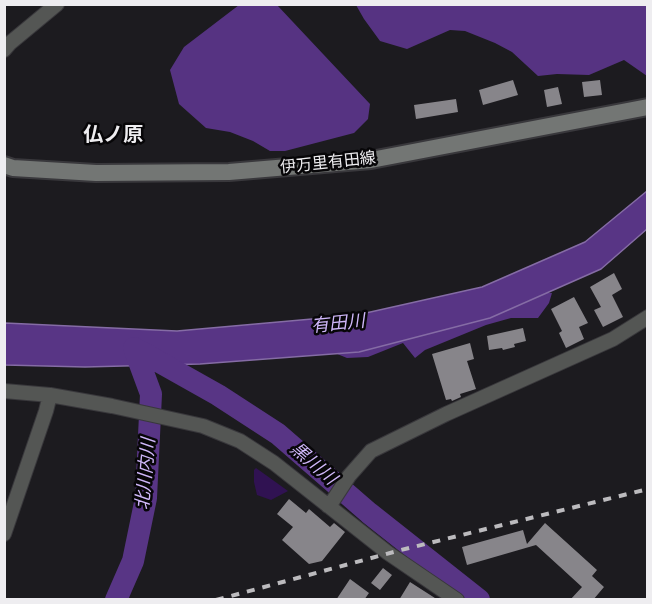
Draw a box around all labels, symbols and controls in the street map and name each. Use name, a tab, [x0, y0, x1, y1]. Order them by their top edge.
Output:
district label: 仏ノ原	[83, 123, 143, 147]
street label: 伊万里有田線	[279, 148, 377, 178]
water label: 有田川	[310, 310, 366, 338]
water label: 北川内川	[132, 437, 160, 511]
water label: 黒川川	[286, 438, 340, 490]

